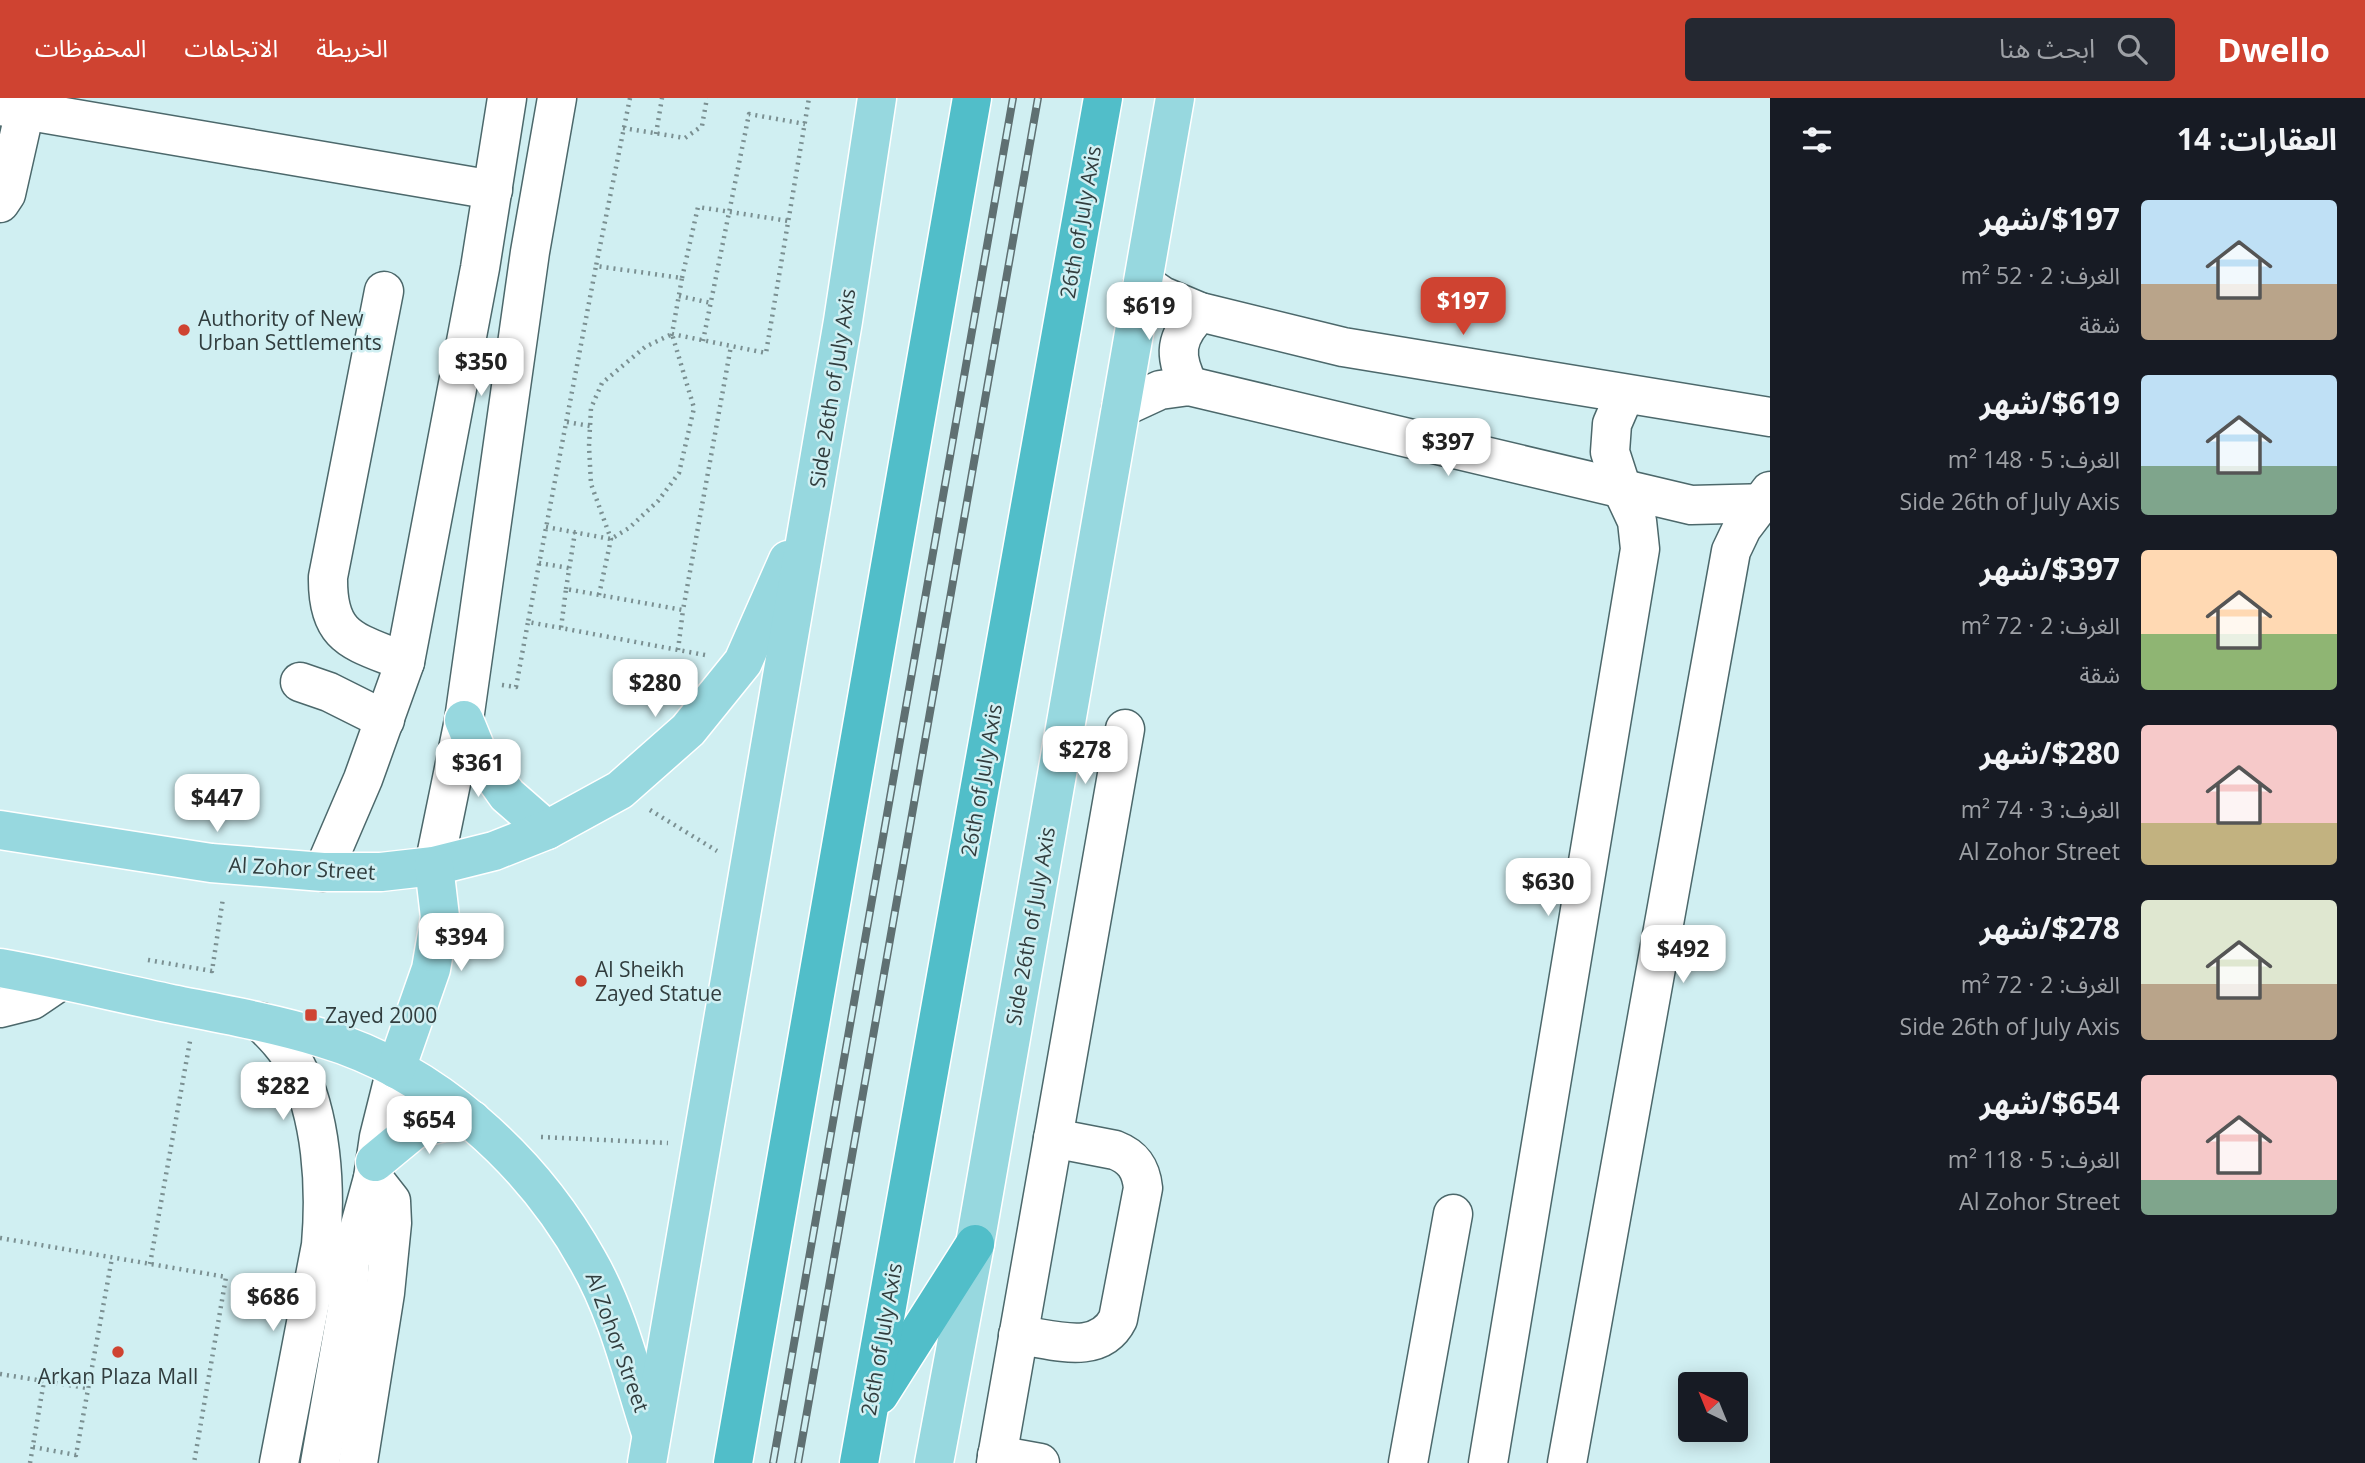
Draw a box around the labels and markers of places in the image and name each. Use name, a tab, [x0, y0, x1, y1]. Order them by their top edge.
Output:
pin: $197	[1422, 278, 1504, 337]
pin: $619	[1108, 282, 1190, 342]
place label: Authority of New Urban Settlements	[198, 304, 382, 356]
marker: Authority of New Urban Settlements	[176, 322, 192, 338]
pin: $350	[440, 338, 522, 398]
pin: $397	[1407, 418, 1489, 478]
pin: $280	[614, 660, 696, 719]
pin: $278	[1044, 726, 1126, 786]
pin: $361	[437, 740, 519, 799]
pin: $447	[176, 774, 258, 834]
pin: $630	[1507, 858, 1589, 918]
pin: $394	[420, 914, 502, 973]
pin: $492	[1642, 926, 1724, 985]
place label: Al Sheikh Zayed Statue	[595, 955, 722, 1007]
marker: Al Sheikh Zayed Statue	[573, 973, 589, 989]
place label: Zayed 2000	[325, 1001, 437, 1029]
marker: Zayed 2000	[303, 1007, 319, 1023]
pin: $282	[242, 1062, 324, 1122]
pin: $654	[388, 1096, 470, 1156]
pin: $686	[232, 1274, 314, 1333]
marker: Arkan Plaza Mall	[110, 1344, 126, 1360]
place label: Arkan Plaza Mall	[38, 1362, 198, 1390]

